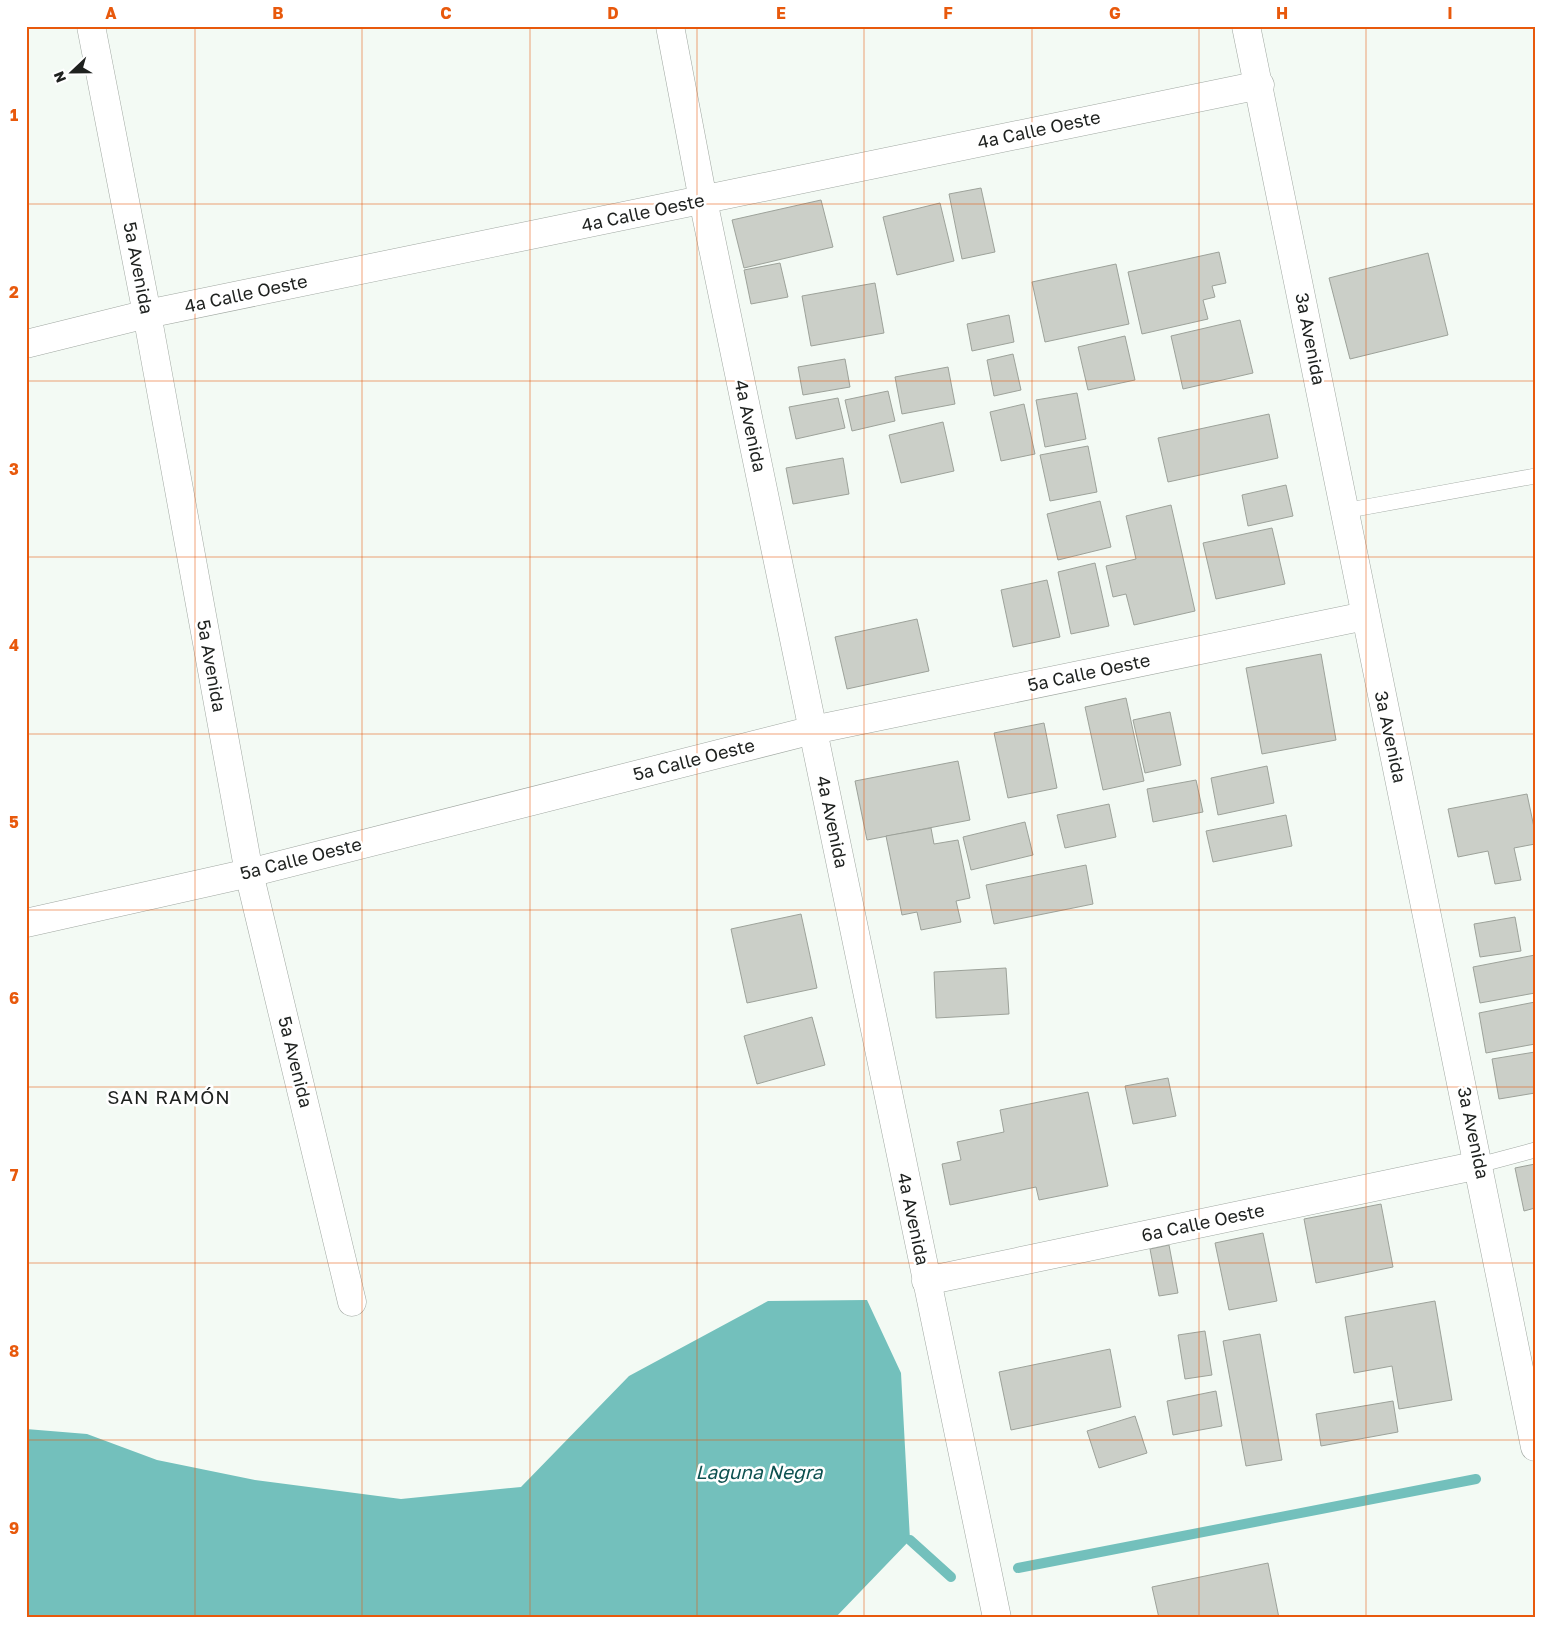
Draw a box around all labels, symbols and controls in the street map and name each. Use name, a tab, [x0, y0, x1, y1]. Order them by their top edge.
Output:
text: A	[105, 3, 117, 23]
text: B	[272, 3, 284, 23]
text: C	[440, 3, 452, 23]
text: D	[607, 3, 619, 23]
text: E	[776, 3, 786, 23]
text: F	[943, 3, 953, 23]
text: G	[1109, 3, 1121, 23]
text: H	[1276, 3, 1288, 23]
text: I	[1447, 3, 1453, 23]
north arrow	[48, 48, 98, 98]
text: N	[50, 69, 69, 85]
text: 1	[10, 105, 18, 125]
street label: 4a Calle Oeste	[975, 105, 1102, 153]
street label: 4a Calle Oeste	[579, 188, 706, 236]
street label: 5a Avenida	[119, 220, 159, 316]
street label: 4a Calle Oeste	[182, 269, 309, 317]
text: 2	[9, 282, 19, 302]
street label: 3a Avenida	[1291, 291, 1331, 387]
street label: 4a Avenida	[730, 378, 772, 474]
text: 3	[9, 459, 19, 479]
street label: 5a Avenida	[193, 618, 231, 714]
text: 4	[9, 635, 19, 655]
street label: 5a Calle Oeste	[1025, 648, 1152, 696]
street label: 3a Avenida	[1371, 689, 1411, 785]
street label: 5a Calle Oeste	[631, 733, 757, 785]
street label: 4a Avenida	[812, 774, 854, 870]
text: 5	[9, 812, 19, 832]
street label: 5a Calle Oeste	[238, 832, 364, 884]
text: 6	[9, 988, 19, 1008]
street label: 5a Avenida	[274, 1014, 318, 1110]
district label: SAN RAMÓN	[107, 1085, 231, 1108]
street label: 3a Avenida	[1454, 1085, 1494, 1181]
text: 7	[10, 1165, 19, 1185]
street label: 4a Avenida	[893, 1171, 935, 1267]
street label: 6a Calle Oeste	[1139, 1198, 1266, 1246]
text: 8	[9, 1341, 19, 1361]
water label: Laguna Negra	[695, 1460, 824, 1483]
text: 9	[9, 1518, 19, 1538]

